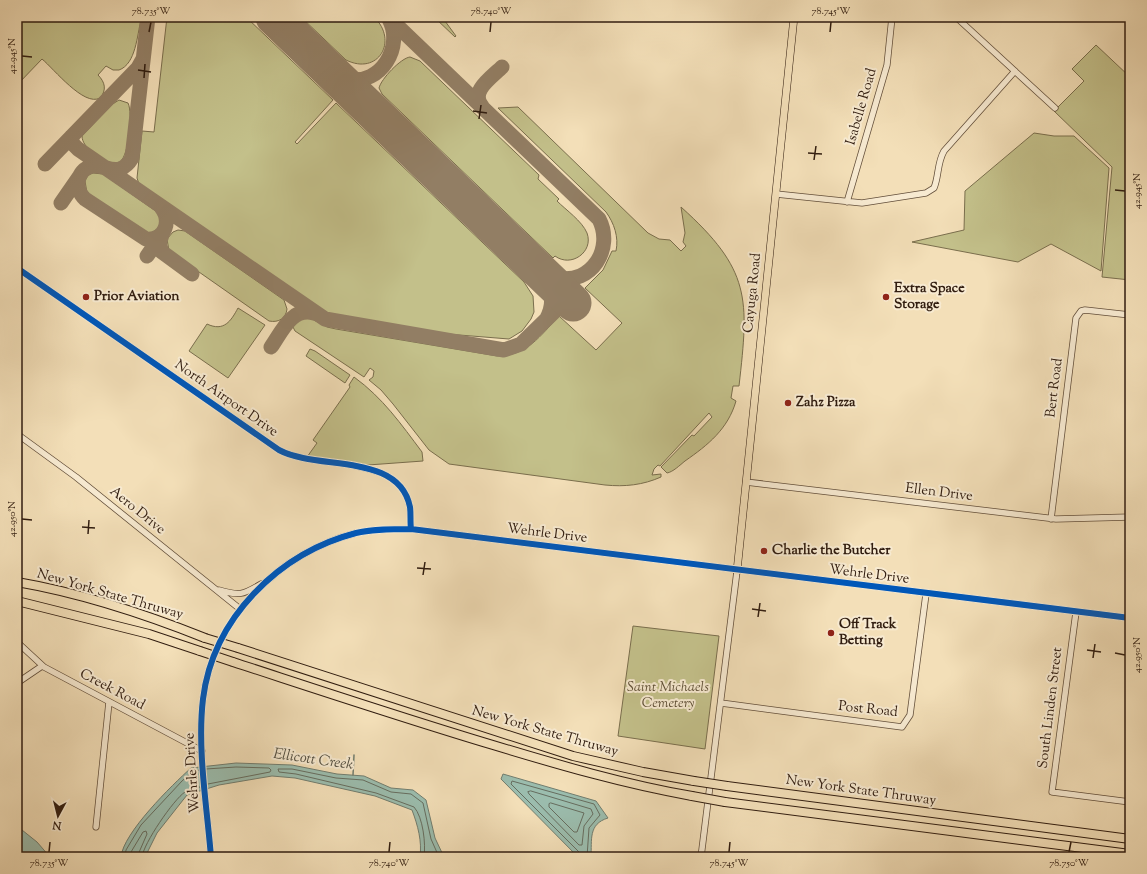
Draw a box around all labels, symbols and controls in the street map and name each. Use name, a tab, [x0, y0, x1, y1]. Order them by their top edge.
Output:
text: 78.735°W	[132, 4, 170, 19]
text: 78.740°W	[471, 4, 511, 19]
text: 78.745°W	[812, 4, 850, 19]
text: 42.945°N	[5, 38, 20, 74]
street label: Isabelle Road	[841, 66, 883, 148]
text: 42.945°N	[1130, 173, 1145, 209]
street label: Cayuga Road	[739, 252, 767, 334]
place label: Extra Space Storage	[894, 279, 965, 315]
place label: Prior Aviation	[94, 287, 180, 307]
marker: Prior Aviation	[81, 292, 91, 302]
marker: Extra Space Storage	[881, 292, 891, 302]
street label: North Airport Drive	[170, 356, 282, 442]
street label: Bert Road	[1041, 357, 1069, 419]
place label: Zahz Pizza	[796, 393, 856, 413]
marker: Zahz Pizza	[783, 398, 793, 408]
street label: Ellen Drive	[904, 479, 974, 507]
street label: Aero Drive	[105, 482, 169, 540]
text: 42.950°N	[5, 501, 20, 537]
street label: Wehrle Drive	[506, 519, 588, 549]
place label: Charlie the Butcher	[772, 541, 891, 561]
marker: Charlie the Butcher	[759, 546, 769, 556]
street label: Wehrle Drive	[828, 560, 910, 590]
street label: New York State Thruway	[34, 565, 186, 625]
place label: Off Track Betting	[839, 615, 897, 651]
marker: Off Track Betting	[826, 628, 836, 638]
text: 42.950°N	[1130, 637, 1145, 673]
street label: South Linden Street	[1034, 646, 1068, 770]
street label: Creek Road	[76, 664, 148, 716]
park label: Saint Michaels Cemetery	[627, 678, 709, 714]
street label: Post Road	[837, 697, 899, 723]
street label: New York State Thruway	[469, 702, 621, 762]
street label: Wehrle Drive	[180, 732, 206, 814]
water label: Ellicott Creek	[272, 744, 355, 776]
street label: New York State Thruway	[785, 771, 937, 811]
north arrow	[38, 796, 78, 836]
text: N	[51, 816, 63, 834]
text: 78.735°W	[30, 856, 68, 871]
text: 78.740°W	[369, 856, 409, 871]
text: 78.745°W	[710, 856, 748, 871]
text: 78.750°W	[1049, 856, 1089, 871]

